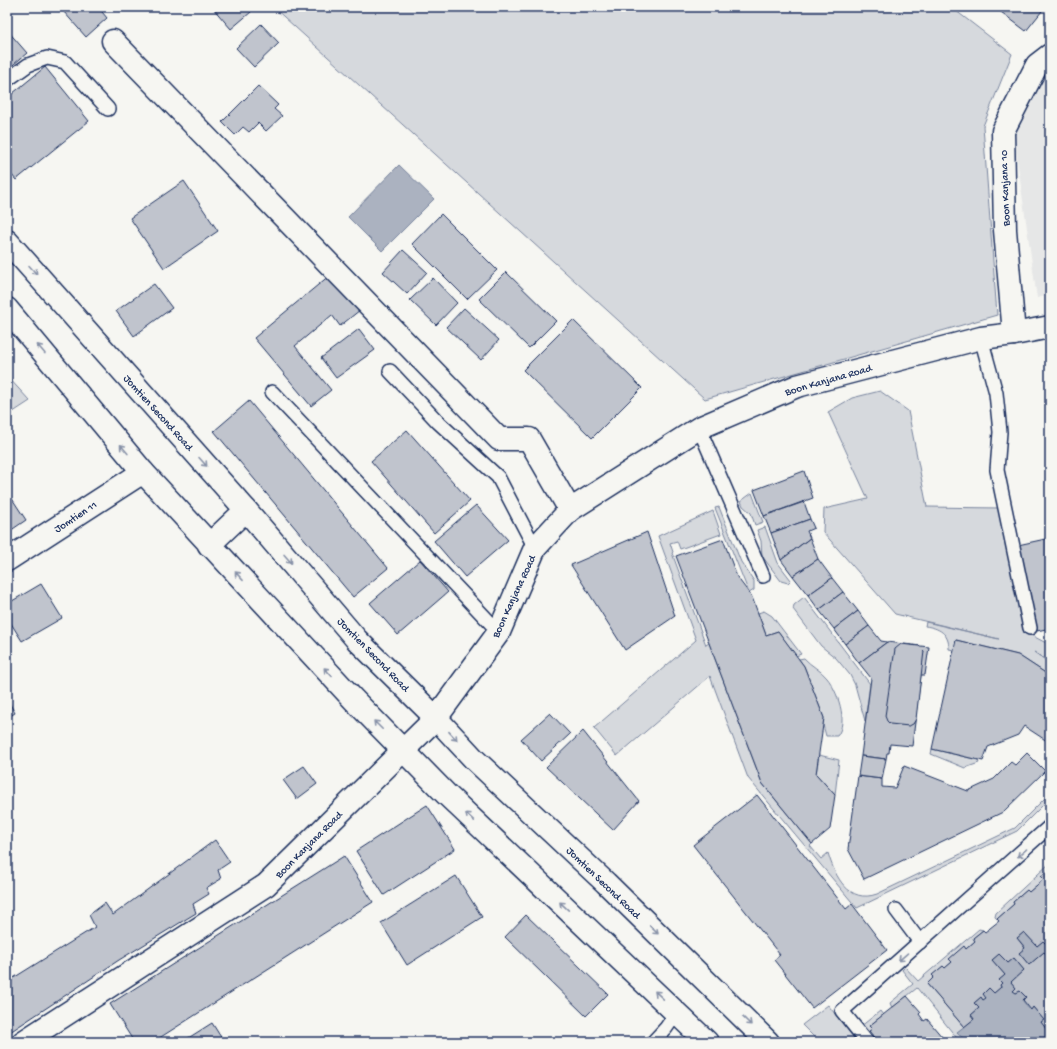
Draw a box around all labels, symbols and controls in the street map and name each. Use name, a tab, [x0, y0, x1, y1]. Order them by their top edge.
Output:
street label: Boon Kanjana 10	[999, 150, 1013, 227]
one-way arrow	[28, 265, 38, 275]
one-way arrow	[36, 344, 45, 354]
street label: Boon Kanjana Road	[783, 362, 875, 399]
street label: Jomtien Second Road	[120, 373, 196, 455]
one-way arrow	[119, 444, 128, 454]
one-way arrow	[198, 456, 207, 467]
street label: Jomtien 11	[52, 499, 100, 536]
street label: Boon Kanjana Road	[490, 552, 540, 641]
one-way arrow	[284, 554, 293, 565]
one-way arrow	[235, 572, 244, 582]
street label: Jomtien Second Road	[334, 616, 412, 696]
one-way arrow	[323, 666, 332, 677]
one-way arrow	[373, 720, 383, 730]
one-way arrow	[448, 731, 457, 741]
street label: Boon Kanjana Road	[273, 808, 346, 882]
one-way arrow	[465, 812, 475, 822]
street label: Jomtien Second Road	[563, 845, 643, 923]
one-way arrow	[1017, 848, 1027, 857]
one-way arrow	[560, 902, 570, 911]
one-way arrow	[649, 925, 659, 935]
one-way arrow	[898, 952, 908, 962]
one-way arrow	[654, 991, 664, 1000]
one-way arrow	[742, 1016, 752, 1026]

